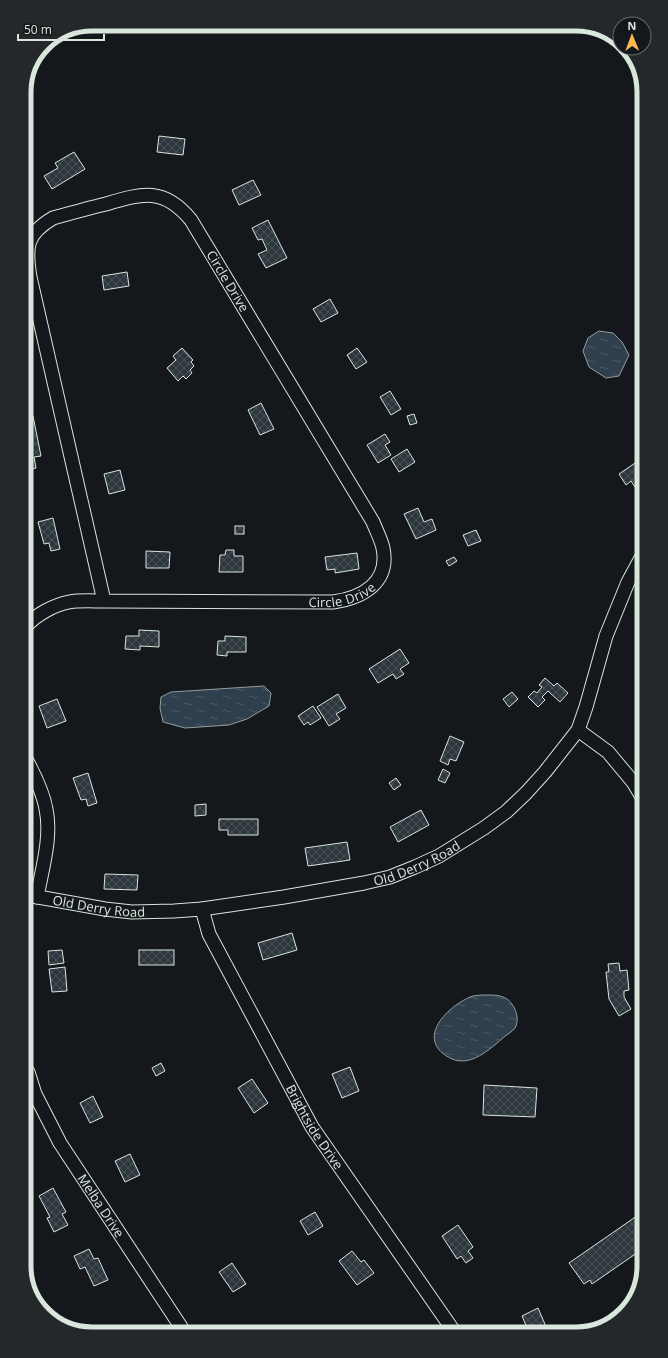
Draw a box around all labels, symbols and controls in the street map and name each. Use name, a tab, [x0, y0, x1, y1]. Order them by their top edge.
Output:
scale bar	[18, 16, 104, 42]
north arrow	[612, 16, 652, 56]
text: N	[627, 18, 636, 33]
text: 50 m	[24, 21, 52, 38]
street label: Circle Drive	[203, 247, 253, 315]
street label: Circle Drive	[308, 578, 379, 611]
street label: Old Derry Road	[372, 836, 463, 890]
street label: Old Derry Road	[51, 891, 145, 921]
street label: Brightside Drive	[282, 1081, 348, 1173]
street label: Melba Drive	[74, 1170, 129, 1241]

